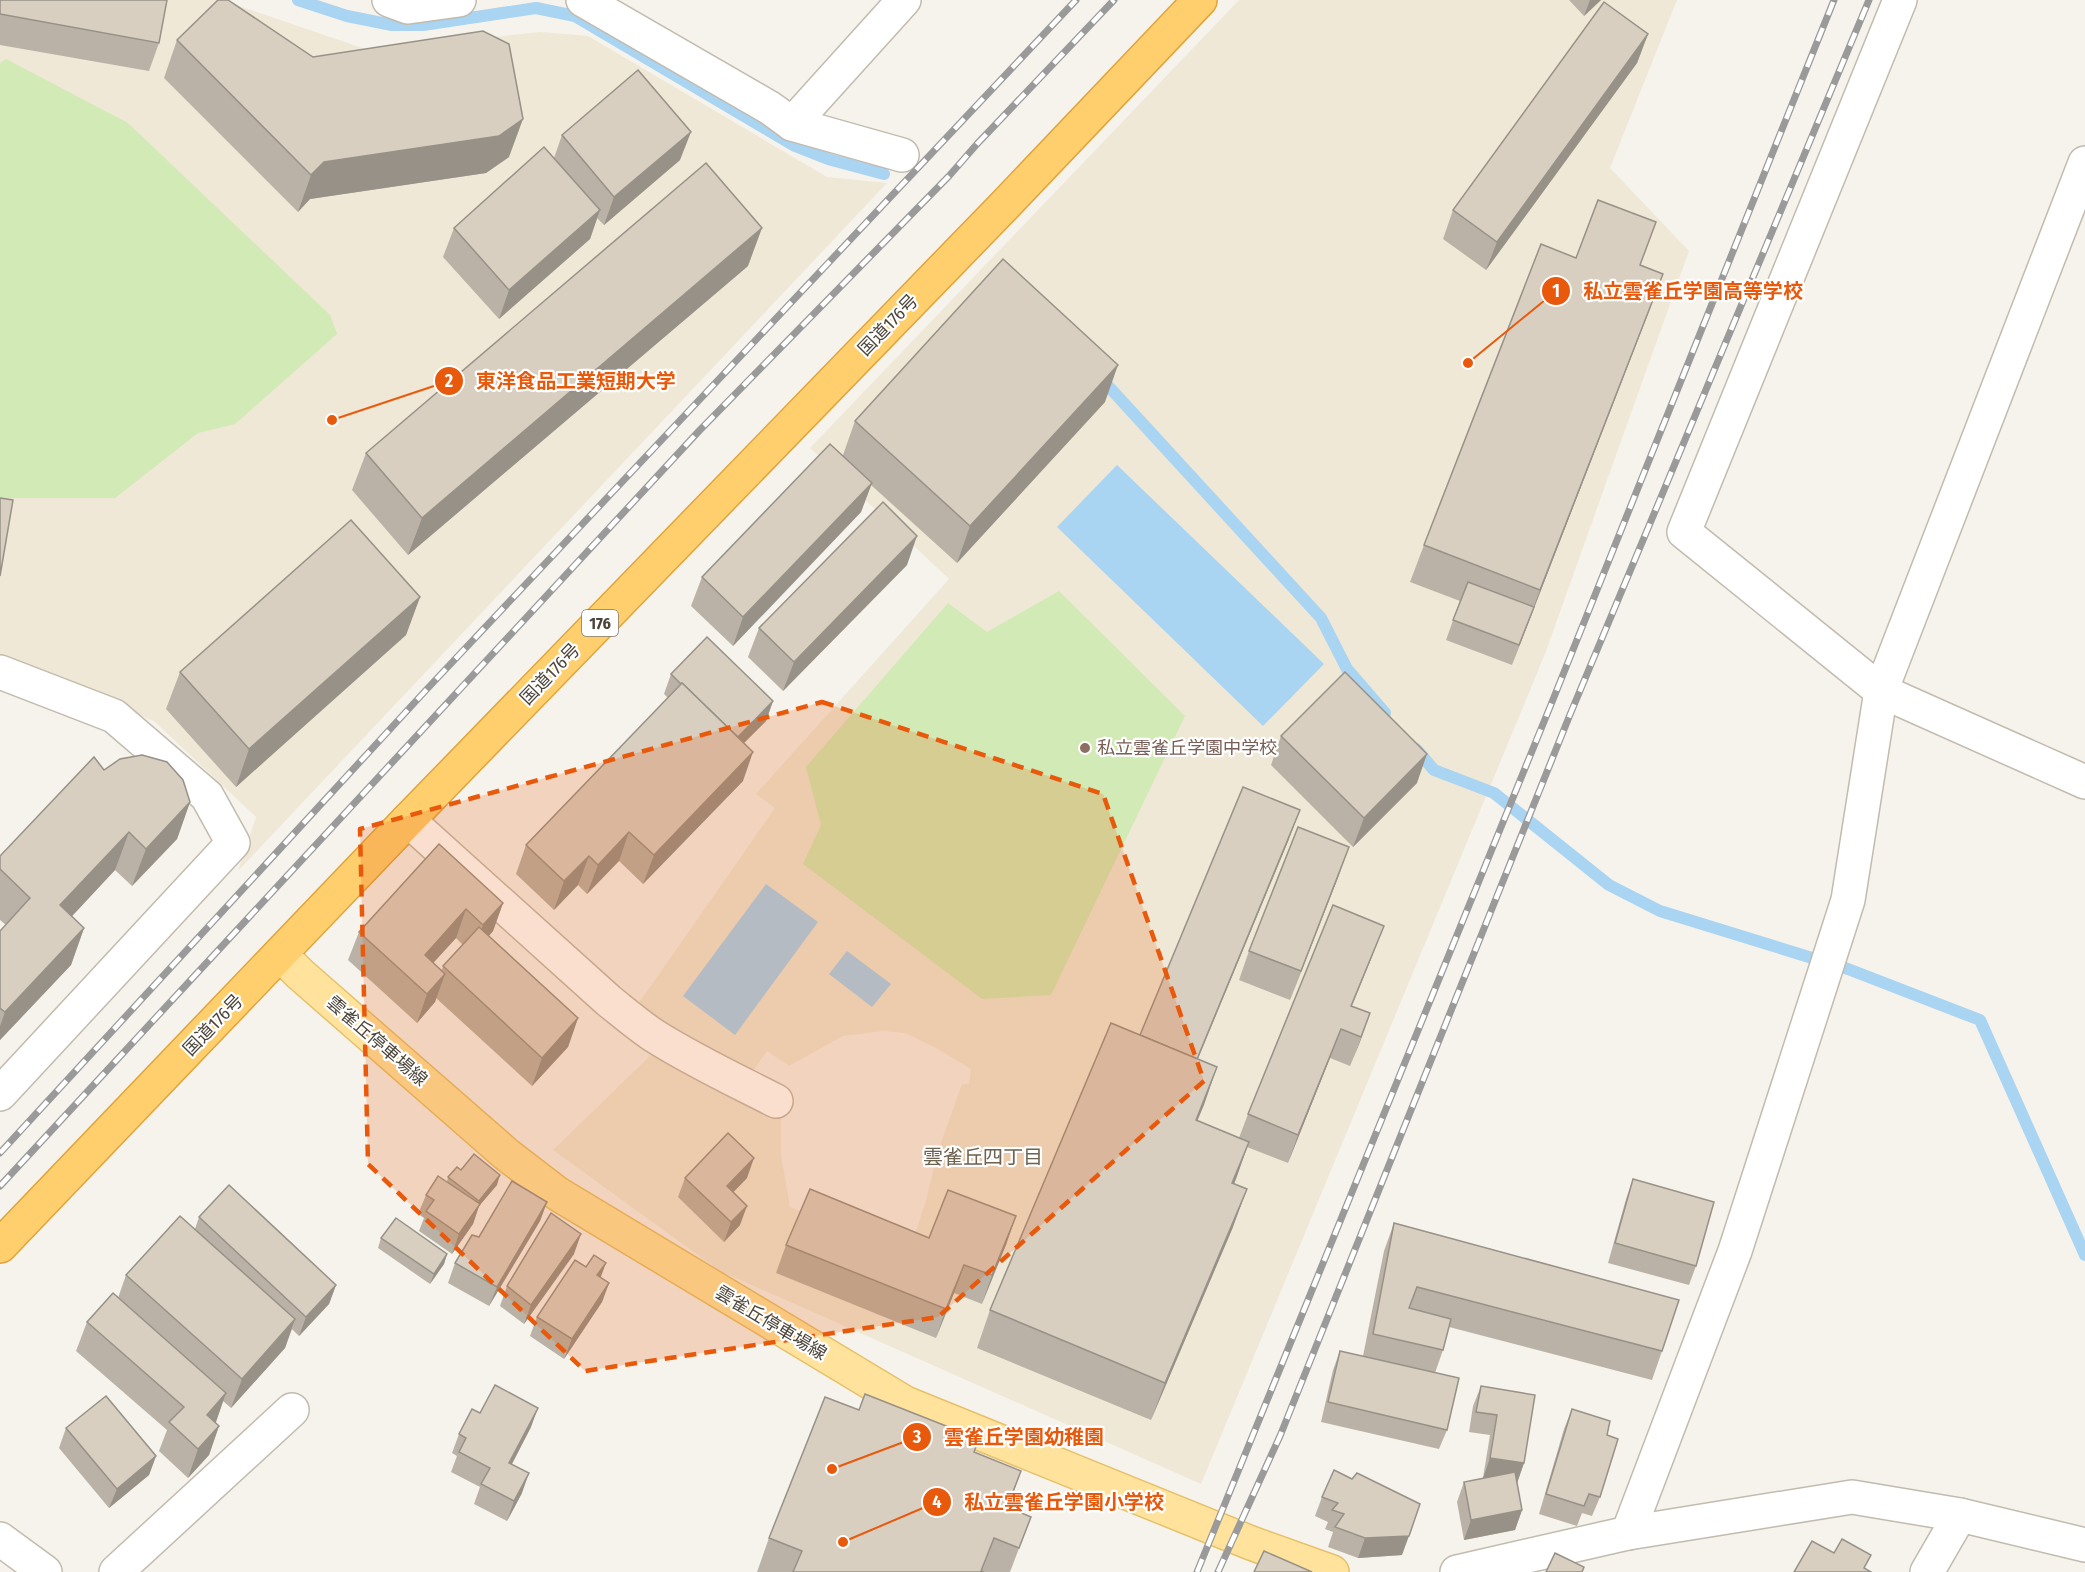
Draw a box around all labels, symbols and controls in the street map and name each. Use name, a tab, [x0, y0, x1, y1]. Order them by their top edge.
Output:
callout: 私立雲雀丘学園高等学校	[1541, 272, 1815, 310]
text: 私立雲雀丘学園高等学校	[1583, 279, 1803, 303]
text: 1	[1552, 280, 1560, 302]
street label: 国道176号	[853, 290, 923, 360]
callout: 東洋食品工業短期大学	[434, 362, 688, 400]
text: 東洋食品工業短期大学	[476, 369, 676, 393]
text: 2	[444, 370, 453, 392]
road number: 176	[582, 610, 618, 636]
street label: 国道176号	[515, 639, 585, 709]
place label: 私立雲雀丘学園中学校	[1097, 737, 1277, 759]
marker: 私立雲雀丘学園中学校	[1078, 741, 1092, 755]
street label: 国道176号	[178, 990, 248, 1060]
street label: 雲雀丘停車場線	[322, 991, 432, 1091]
district label: 雲雀丘四丁目	[923, 1145, 1043, 1169]
street label: 雲雀丘停車場線	[711, 1281, 831, 1365]
callout: 雲雀丘学園幼稚園	[902, 1418, 1116, 1456]
text: 雲雀丘学園幼稚園	[944, 1425, 1104, 1449]
text: 3	[912, 1426, 922, 1448]
callout: 私立雲雀丘学園小学校	[922, 1483, 1176, 1521]
text: 私立雲雀丘学園小学校	[964, 1490, 1164, 1514]
text: 4	[932, 1491, 942, 1513]

